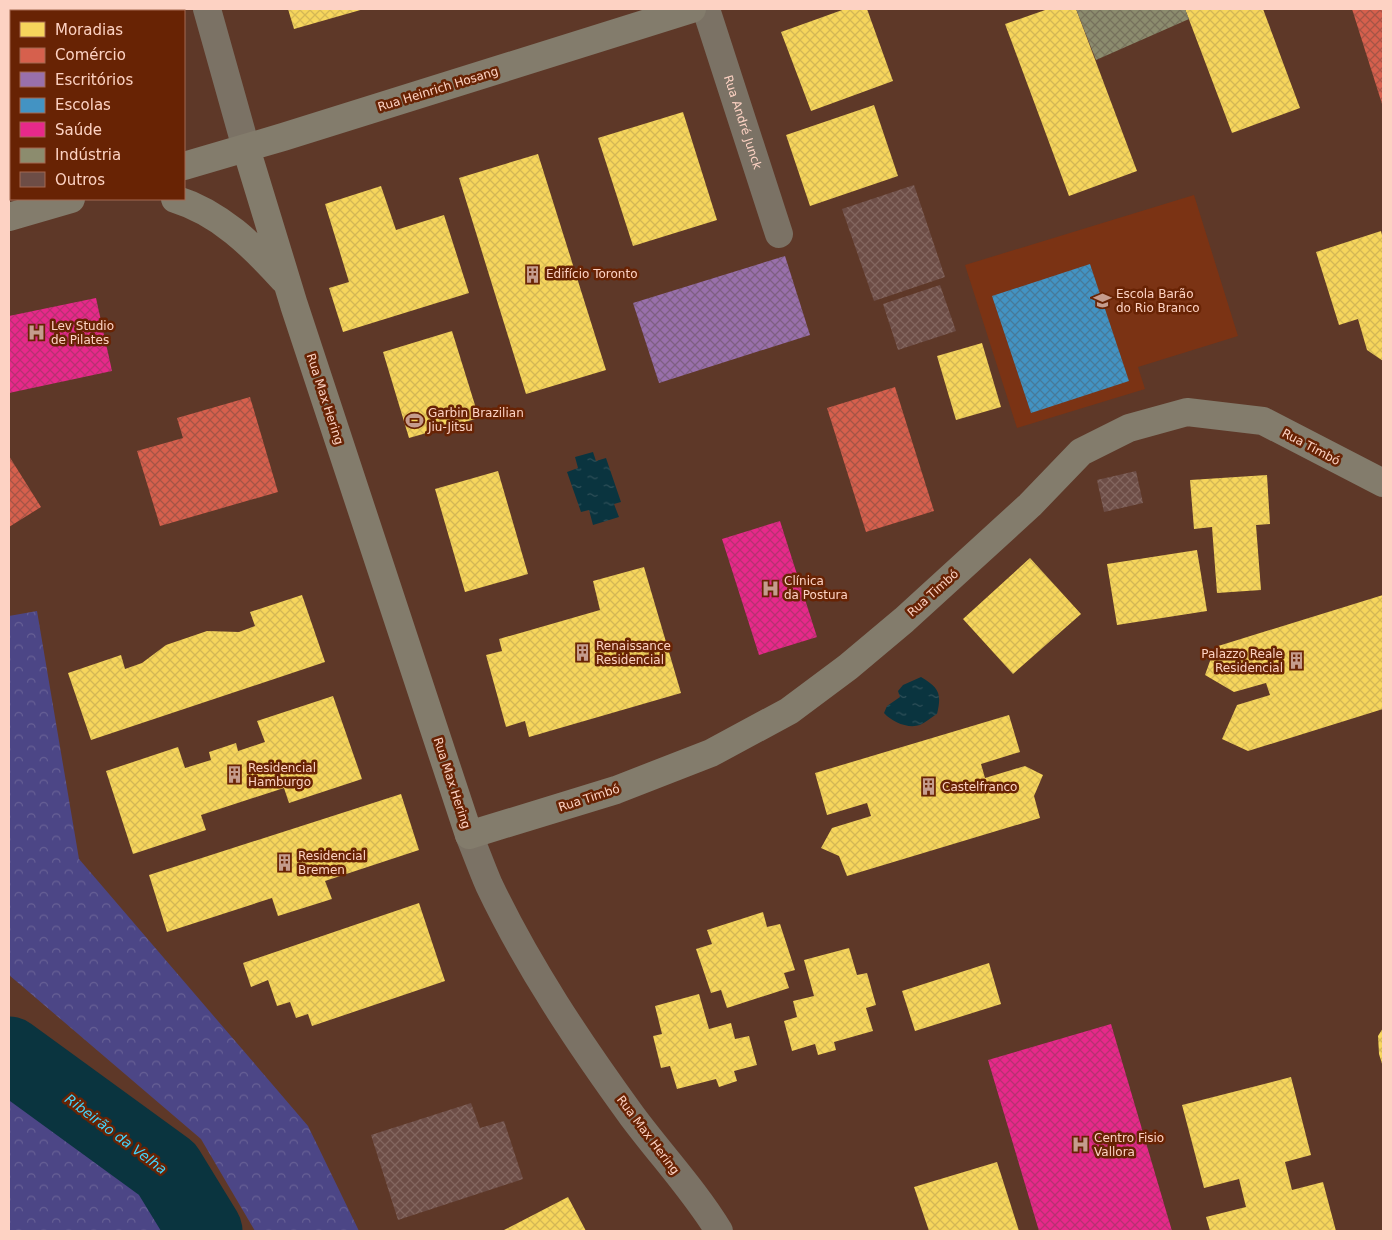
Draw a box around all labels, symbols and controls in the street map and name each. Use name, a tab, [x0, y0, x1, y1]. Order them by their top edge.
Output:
legend	[10, 10, 185, 200]
text: Moradias	[55, 21, 123, 39]
text: Comércio	[55, 46, 126, 64]
street label: Rua Heinrich Hosang	[376, 64, 500, 114]
text: Escritórios	[55, 71, 133, 89]
street label: Rua André Junck	[721, 73, 765, 171]
text: Escolas	[55, 96, 111, 114]
text: Saúde	[55, 121, 102, 139]
text: Indústria	[55, 146, 121, 164]
text: Outros	[55, 171, 105, 189]
building icon: Edifício Toronto	[522, 264, 542, 284]
place label: Edifício Toronto	[546, 267, 637, 281]
place label: Escola Barão do Rio Branco	[1116, 287, 1200, 315]
school or university icon: Escola Barão do Rio Branco	[1092, 291, 1112, 311]
place label: Lev Studio de Pilates	[51, 319, 114, 347]
hospital icon: Lev Studio de Pilates	[27, 323, 47, 343]
street label: Rua Max Hering	[304, 352, 346, 446]
place label: Garbin Brazilian Jiu-Jitsu	[427, 406, 524, 434]
sports icon: Garbin Brazilian Jiu-Jitsu	[404, 410, 424, 430]
street label: Rua Timbó	[1280, 426, 1342, 468]
street label: Rua Timbó	[905, 567, 961, 619]
place label: Clínica da Postura	[784, 574, 848, 602]
hospital icon: Clínica da Postura	[760, 578, 780, 598]
place label: Renaissance Residencial	[596, 639, 671, 667]
building icon: Renaissance Residencial	[572, 643, 592, 663]
place label: Palazzo Reale Residencial	[1201, 647, 1283, 675]
building icon: Palazzo Reale Residencial	[1287, 651, 1307, 671]
street label: Rua Max Hering	[431, 736, 473, 830]
place label: Residencial Hamburgo	[248, 761, 316, 789]
building icon: Residencial Hamburgo	[224, 765, 244, 785]
building icon: Castelfranco	[918, 777, 938, 797]
place label: Castelfranco	[942, 780, 1017, 794]
street label: Rua Timbó	[557, 782, 621, 814]
place label: Residencial Bremen	[298, 849, 366, 877]
building icon: Residencial Bremen	[274, 853, 294, 873]
water label: Ribeirão da Velha	[62, 1091, 170, 1177]
street label: Rua Max Hering	[614, 1093, 682, 1177]
place label: Centro Fisio Vallora	[1094, 1131, 1164, 1159]
hospital icon: Centro Fisio Vallora	[1070, 1135, 1090, 1155]

